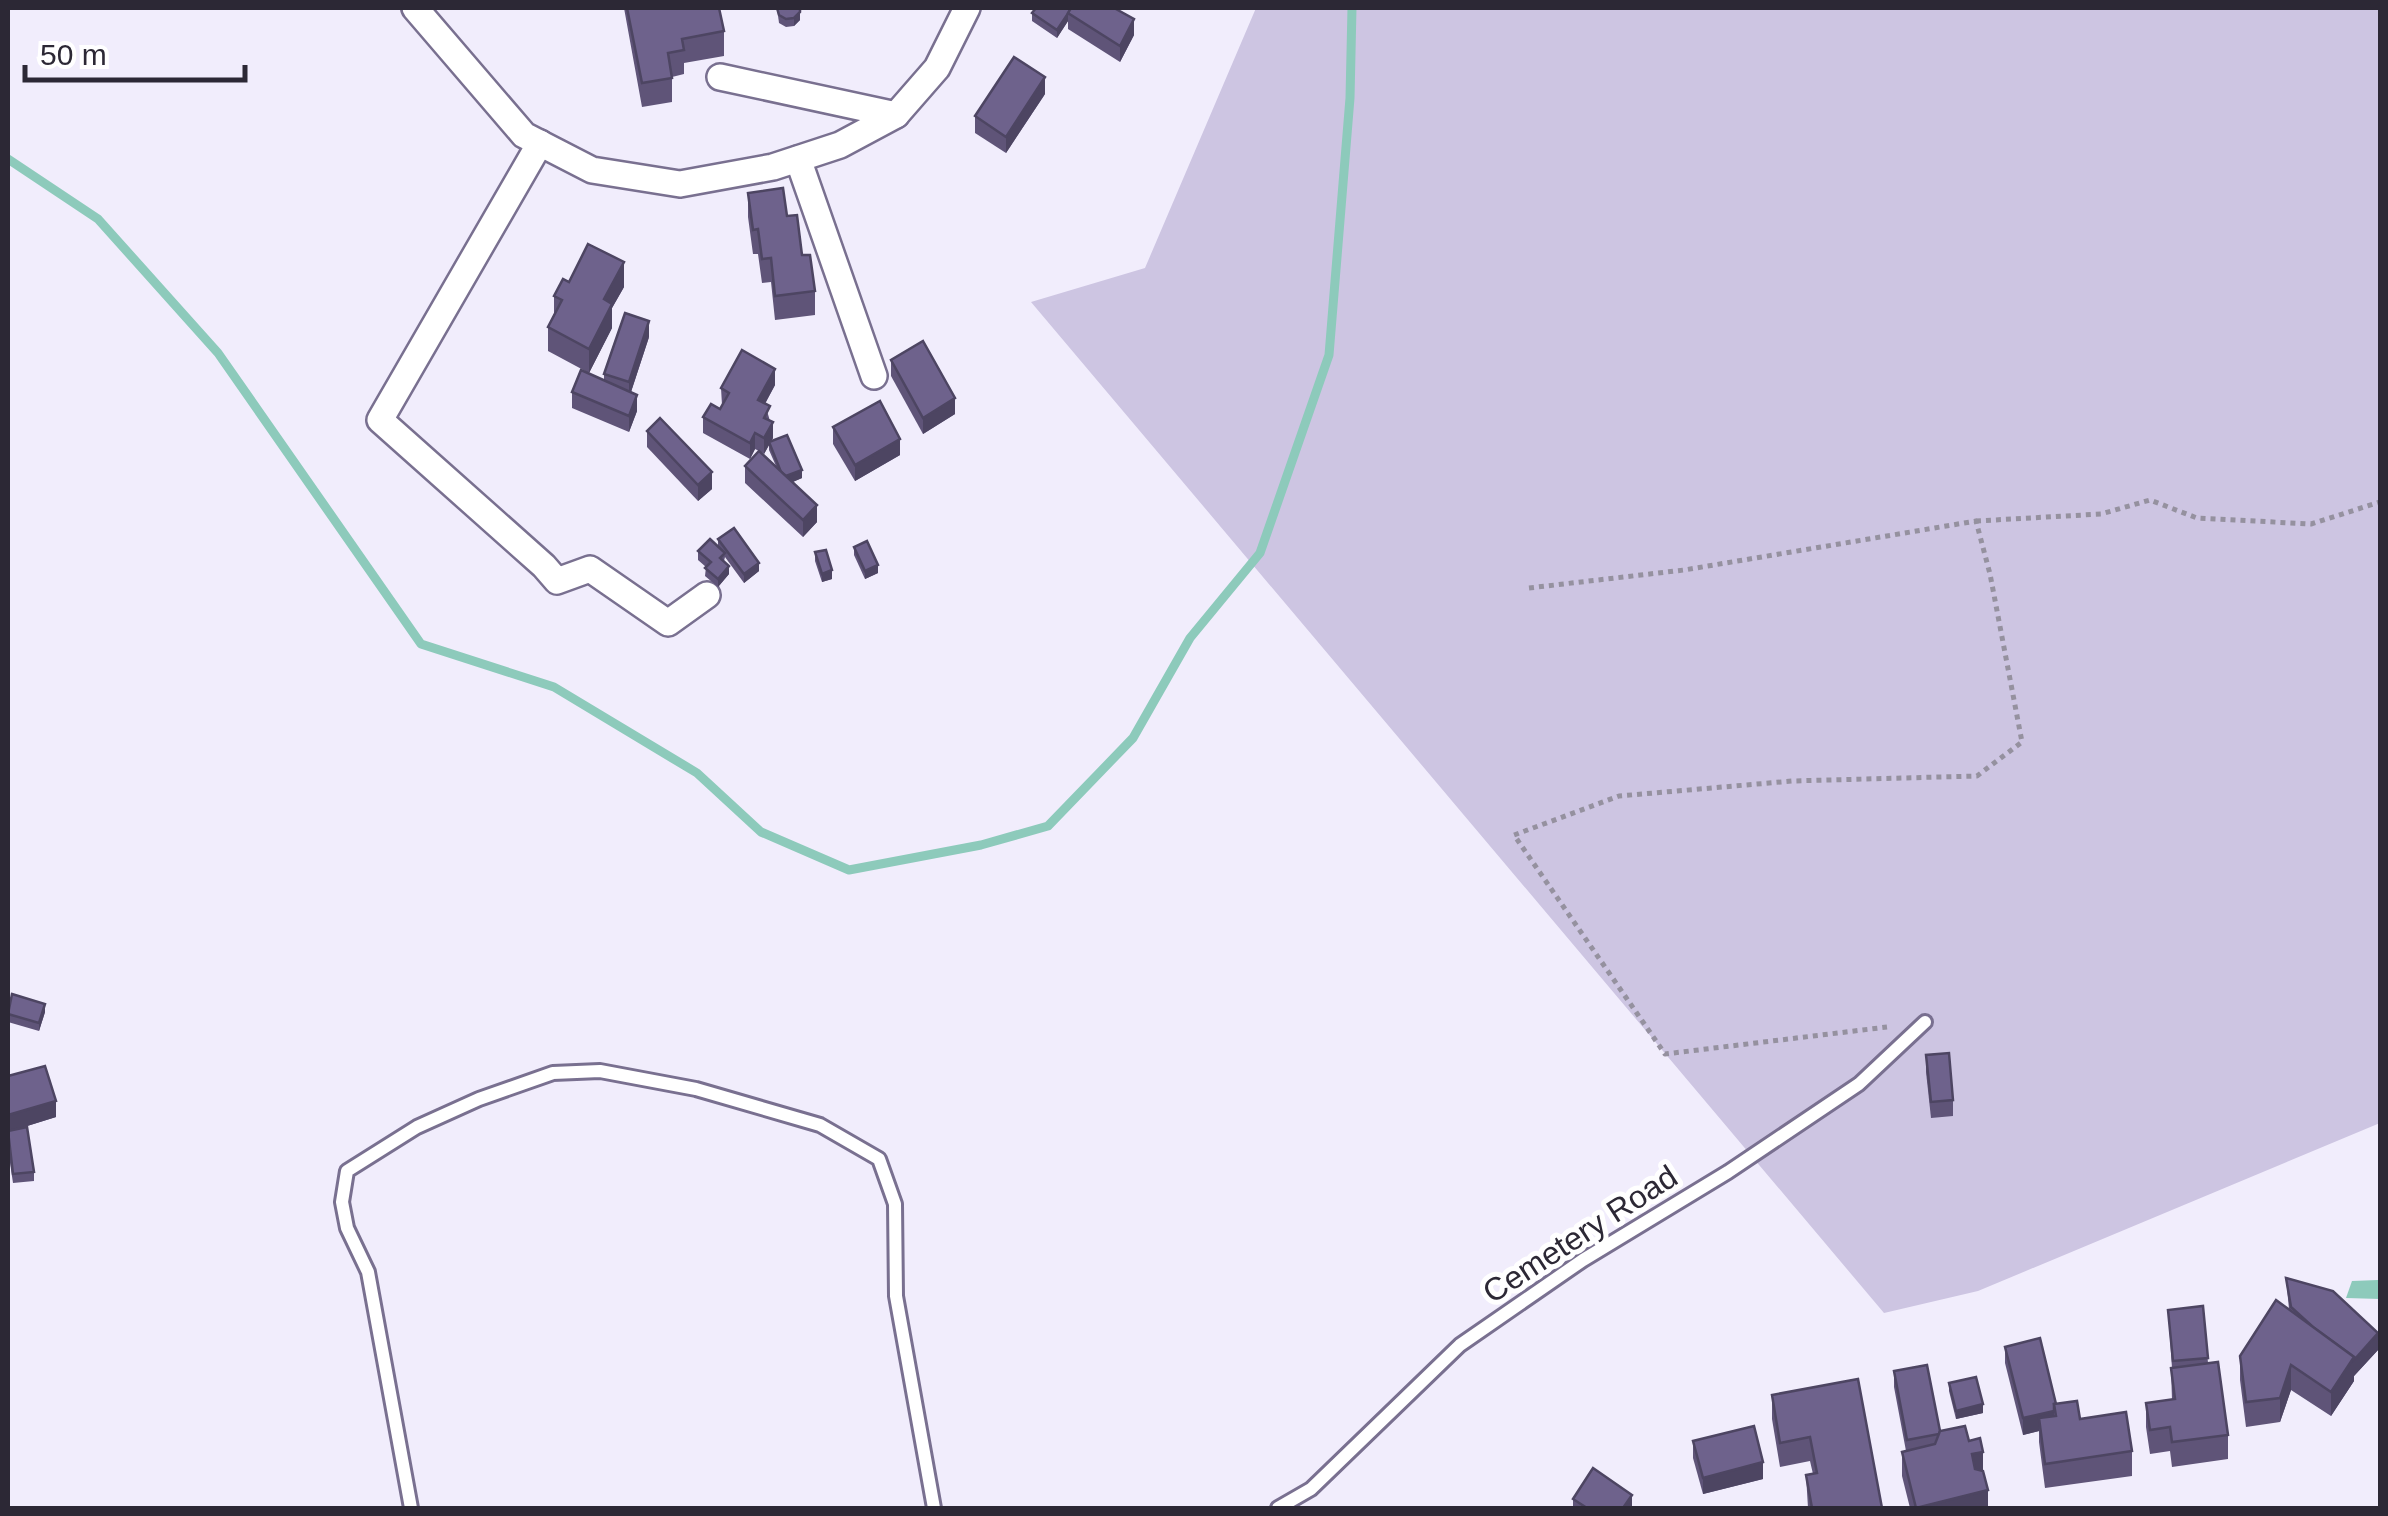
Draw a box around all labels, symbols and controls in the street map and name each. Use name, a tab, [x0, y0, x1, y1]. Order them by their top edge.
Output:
scale bar	[25, 20, 245, 82]
text: 50 m	[40, 38, 107, 71]
street label: Cemetery Road	[1476, 1158, 1684, 1310]

